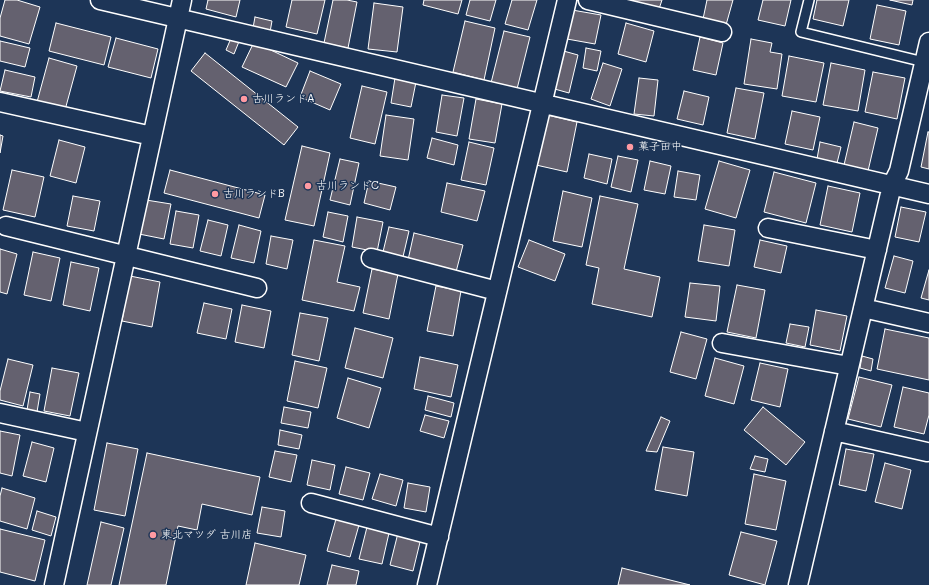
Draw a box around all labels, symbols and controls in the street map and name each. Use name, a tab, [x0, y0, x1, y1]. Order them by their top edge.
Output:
place label: 古川ランドA	[252, 92, 315, 106]
marker: 古川ランドA	[239, 94, 249, 104]
place label: 菓子田中	[638, 140, 682, 154]
marker: 菓子田中	[625, 142, 635, 152]
place label: 古川ランドC	[316, 179, 379, 193]
marker: 古川ランドC	[303, 181, 313, 191]
place label: 古川ランドB	[223, 187, 285, 201]
marker: 古川ランドB	[210, 189, 220, 199]
place label: 東北マツダ 古川店	[161, 528, 253, 542]
marker: 東北マツダ 古川店	[148, 530, 158, 540]

